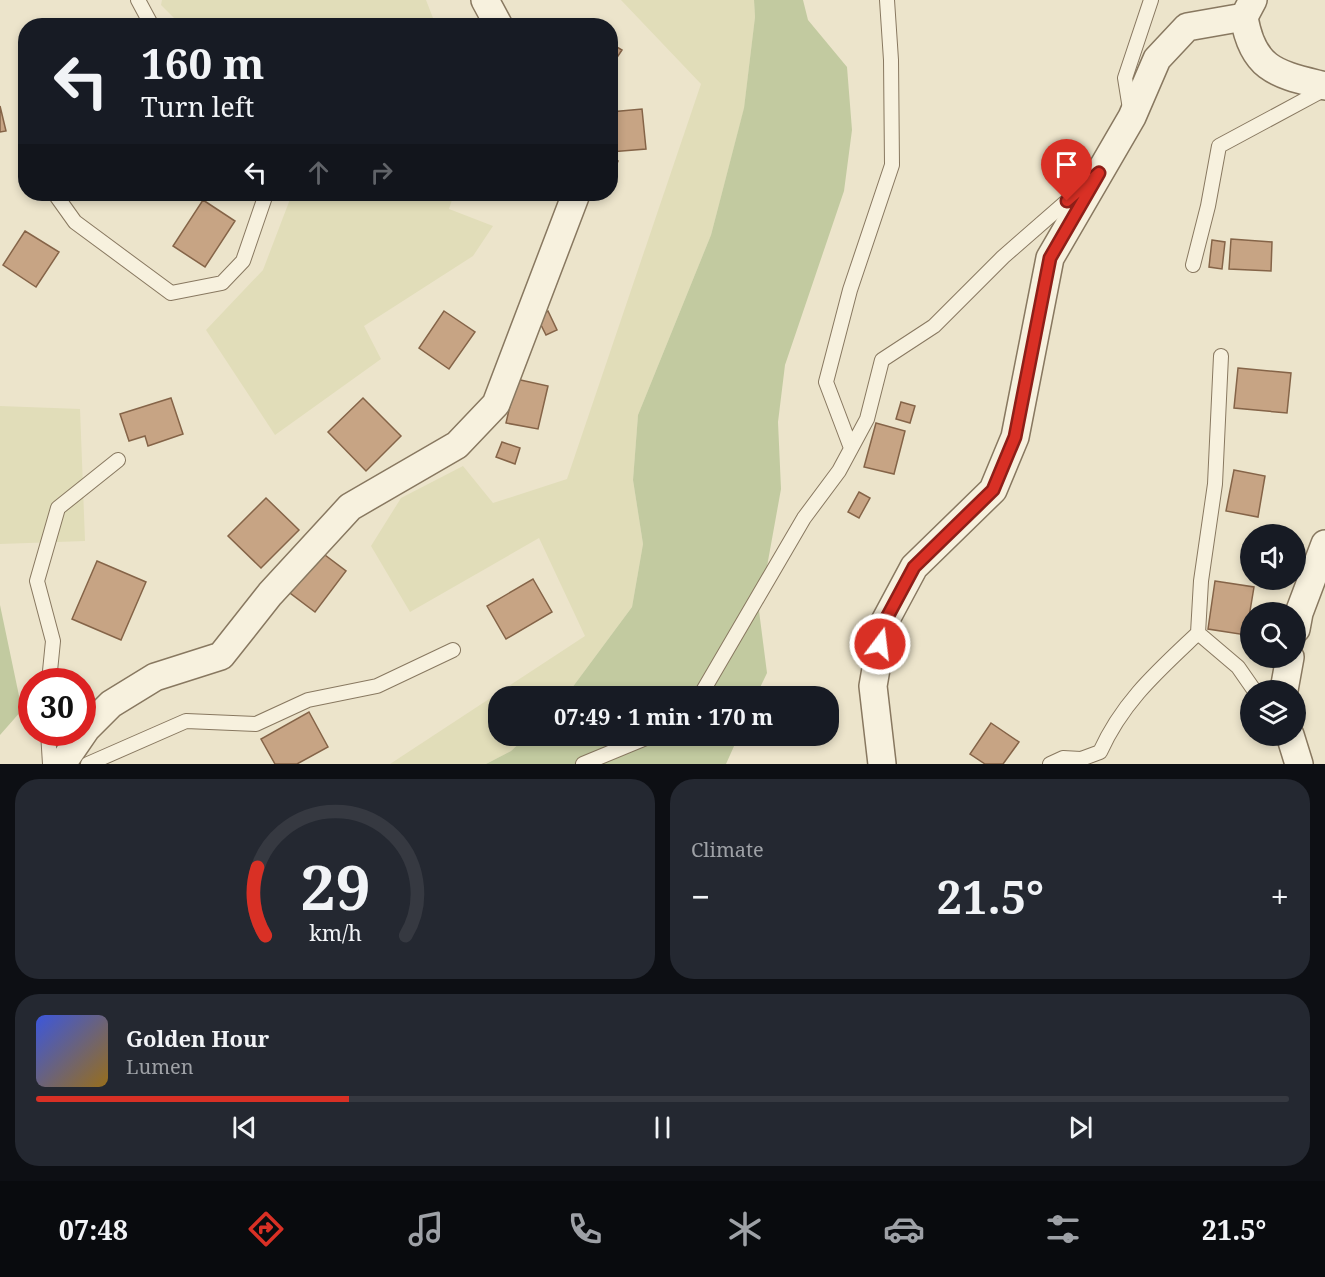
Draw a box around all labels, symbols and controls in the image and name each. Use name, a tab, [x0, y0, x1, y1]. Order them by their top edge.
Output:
text: 160 m	[141, 34, 265, 91]
icon: left	[42, 42, 120, 120]
text: Turn left	[141, 88, 254, 125]
pin	[1041, 139, 1092, 201]
icon: arrive	[1050, 148, 1083, 181]
icon: left	[239, 156, 272, 189]
icon: ahead	[302, 156, 335, 189]
icon: right	[365, 156, 398, 189]
map controls	[1240, 524, 1306, 746]
button: sound	[1240, 524, 1306, 590]
button: search	[1240, 602, 1306, 668]
position arrow	[848, 612, 912, 676]
speed limit sign: 30	[18, 668, 96, 746]
button: layers	[1240, 680, 1306, 746]
text: 07:49 · 1 min · 170 m	[554, 701, 773, 731]
text: Climate	[691, 836, 764, 863]
text: 29	[300, 843, 370, 928]
text: 21.5°	[937, 866, 1044, 927]
text: −	[691, 874, 710, 919]
text: +	[1271, 874, 1289, 919]
text: km/h	[309, 918, 362, 947]
text: Golden Hour	[126, 1023, 269, 1053]
text: Lumen	[126, 1053, 194, 1080]
icon: previous	[228, 1111, 261, 1144]
icon: pause	[646, 1111, 679, 1144]
icon: next	[1064, 1111, 1097, 1144]
icon: directions	[245, 1208, 287, 1250]
icon: music	[405, 1208, 447, 1250]
icon: phone	[564, 1208, 606, 1250]
icon: climate	[724, 1208, 766, 1250]
icon: car	[883, 1208, 925, 1250]
icon: filters	[1042, 1208, 1084, 1250]
text: 07:48	[59, 1211, 128, 1248]
text: 21.5°	[1202, 1211, 1266, 1248]

